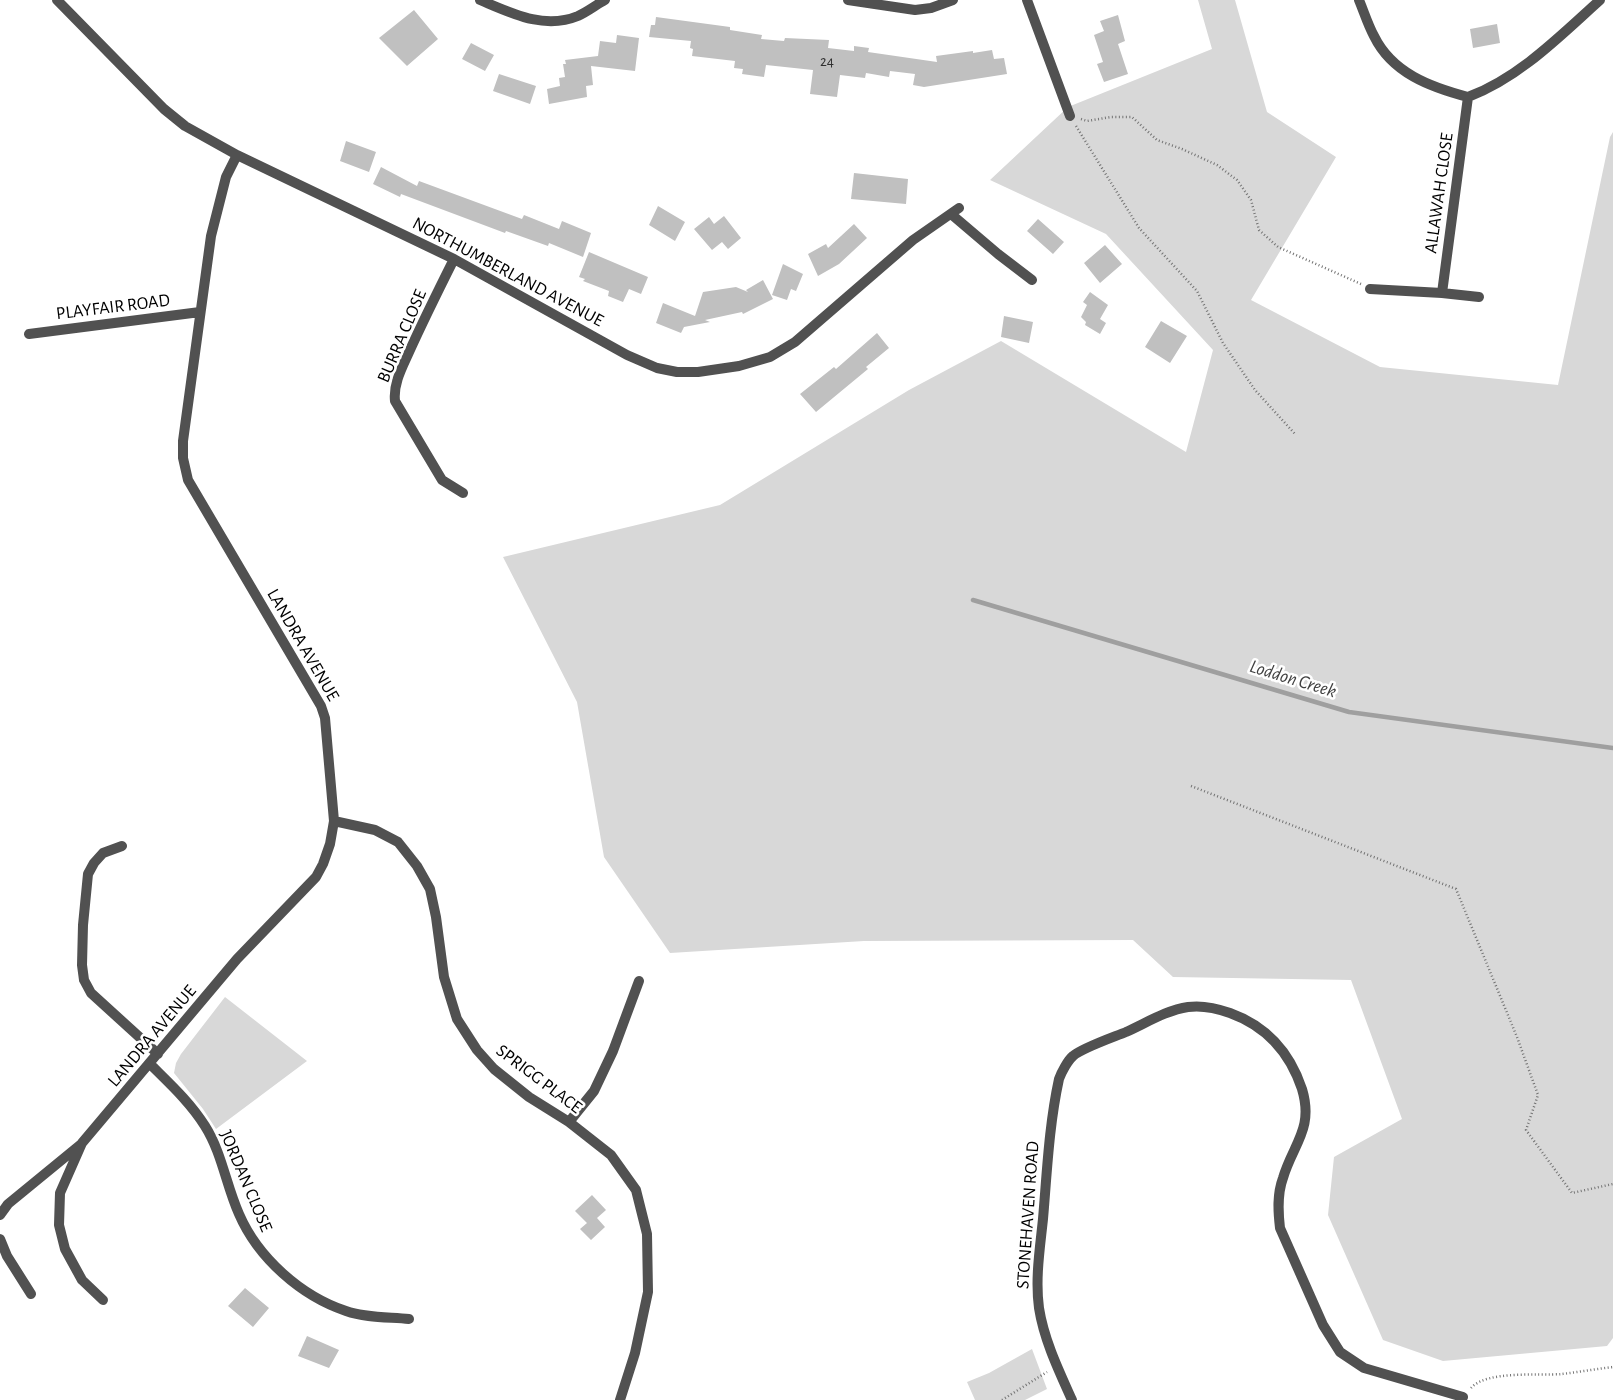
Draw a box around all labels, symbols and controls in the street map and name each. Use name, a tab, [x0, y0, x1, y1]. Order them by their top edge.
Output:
house number: 24	[820, 52, 834, 70]
street label: ALLAWAH CLOSE	[1420, 131, 1458, 255]
street label: NORTHUMBERLAND AVENUE	[409, 212, 607, 332]
street label: BURRA CLOSE	[373, 286, 431, 386]
street label: PLAYFAIR ROAD	[55, 289, 171, 325]
street label: LANDRA AVENUE	[262, 585, 344, 705]
water label: Loddon Creek	[1247, 655, 1339, 703]
street label: LANDRA AVENUE	[103, 981, 201, 1091]
street label: SPRIGG PLACE	[492, 1040, 586, 1118]
street label: JORDAN CLOSE	[215, 1127, 277, 1235]
street label: STONEHAVEN ROAD	[1012, 1140, 1044, 1290]

